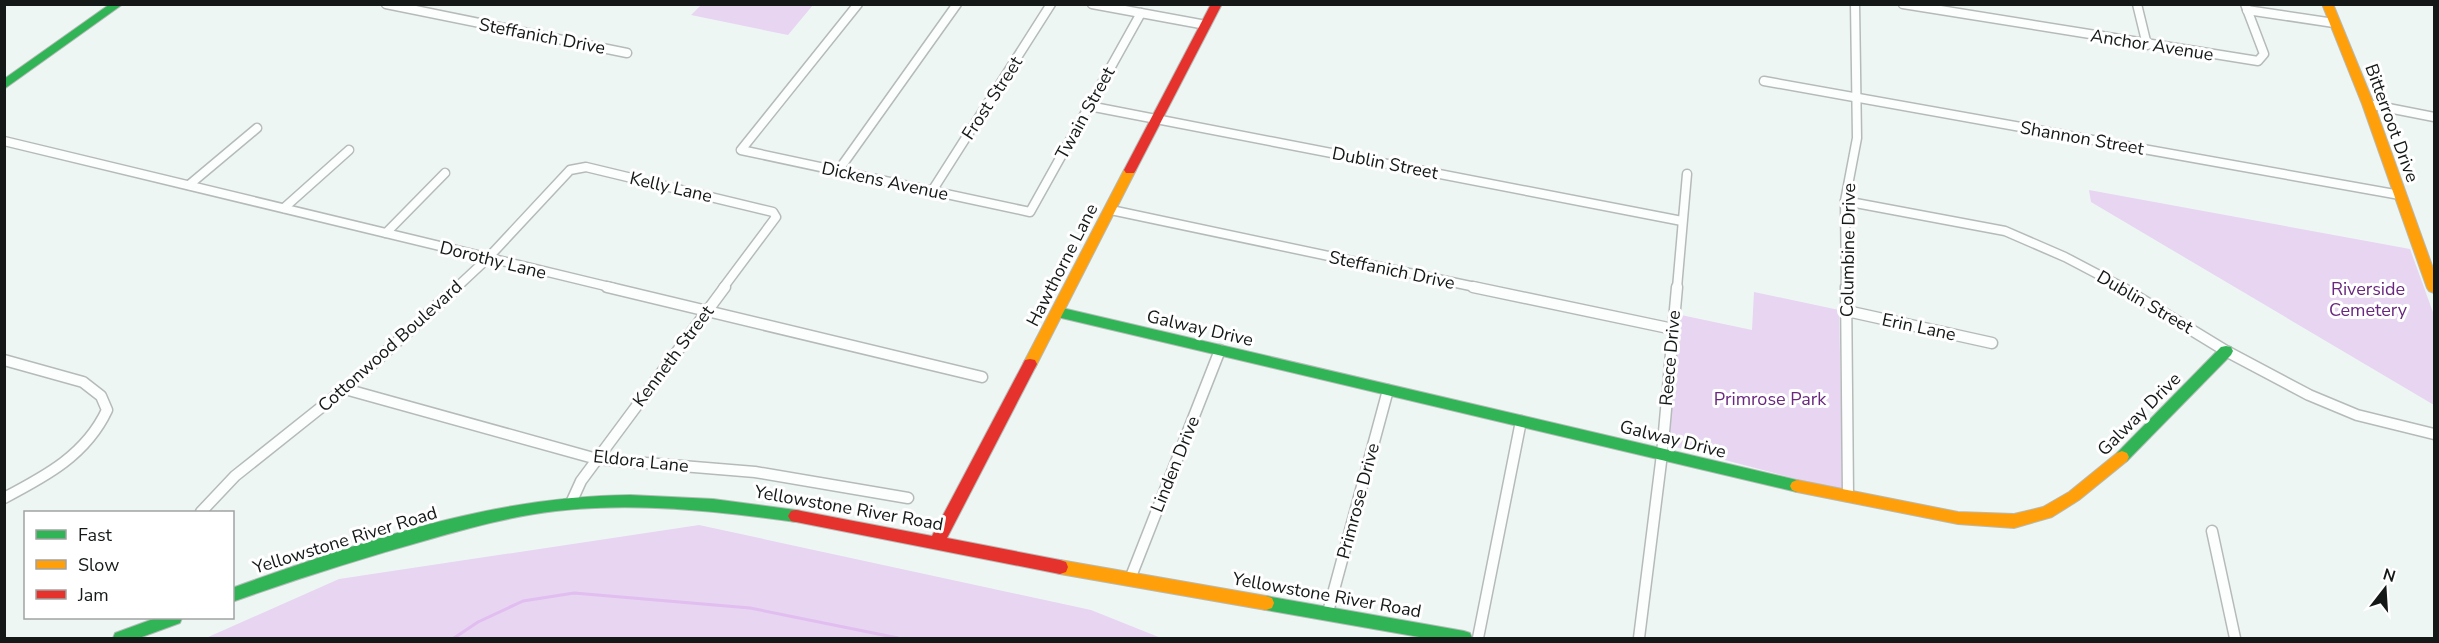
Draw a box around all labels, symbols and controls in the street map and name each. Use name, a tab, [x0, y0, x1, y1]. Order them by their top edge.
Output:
street label: Steffanich Drive	[477, 12, 607, 60]
street label: Anchor Avenue	[2089, 23, 2215, 67]
street label: Frost Street	[956, 51, 1028, 144]
street label: Bitterroot Drive	[2359, 60, 2425, 186]
street label: Twain Street	[1050, 62, 1121, 164]
street label: Shannon Street	[2018, 115, 2146, 161]
street label: Dublin Street	[1330, 141, 1441, 185]
street label: Dickens Avenue	[819, 156, 951, 206]
street label: Kelly Lane	[627, 166, 715, 208]
street label: Columbine Drive	[1835, 183, 1861, 317]
street label: Hawthorne Lane	[1021, 199, 1103, 331]
street label: Dorothy Lane	[437, 235, 549, 285]
street label: Steffanich Drive	[1327, 245, 1457, 295]
street label: Dublin Street	[2092, 265, 2198, 340]
street label: Cottonwood Boulevard	[313, 275, 467, 417]
park label: Riverside Cemetery	[2329, 277, 2408, 322]
street label: Kenneth Street	[627, 300, 719, 412]
street label: Galway Drive	[1144, 304, 1256, 352]
street label: Erin Lane	[1880, 307, 1958, 347]
street label: Reece Drive	[1654, 309, 1686, 407]
street label: Galway Drive	[2092, 367, 2186, 461]
park label: Primrose Park	[1714, 387, 1827, 411]
street label: Linden Drive	[1145, 412, 1205, 516]
street label: Galway Drive	[1617, 414, 1729, 464]
street label: Primrose Drive	[1331, 440, 1385, 562]
street label: Eldora Lane	[592, 444, 690, 478]
street label: Yellowstone River Road	[752, 479, 945, 536]
street label: Yellowstone River Road	[249, 501, 440, 580]
legend	[24, 511, 234, 619]
text: Fast	[78, 523, 113, 547]
text: Slow	[78, 553, 119, 577]
north arrow	[2355, 559, 2415, 619]
text: N	[2380, 563, 2398, 588]
street label: Yellowstone River Road	[1230, 566, 1423, 623]
text: Jam	[77, 583, 109, 607]

